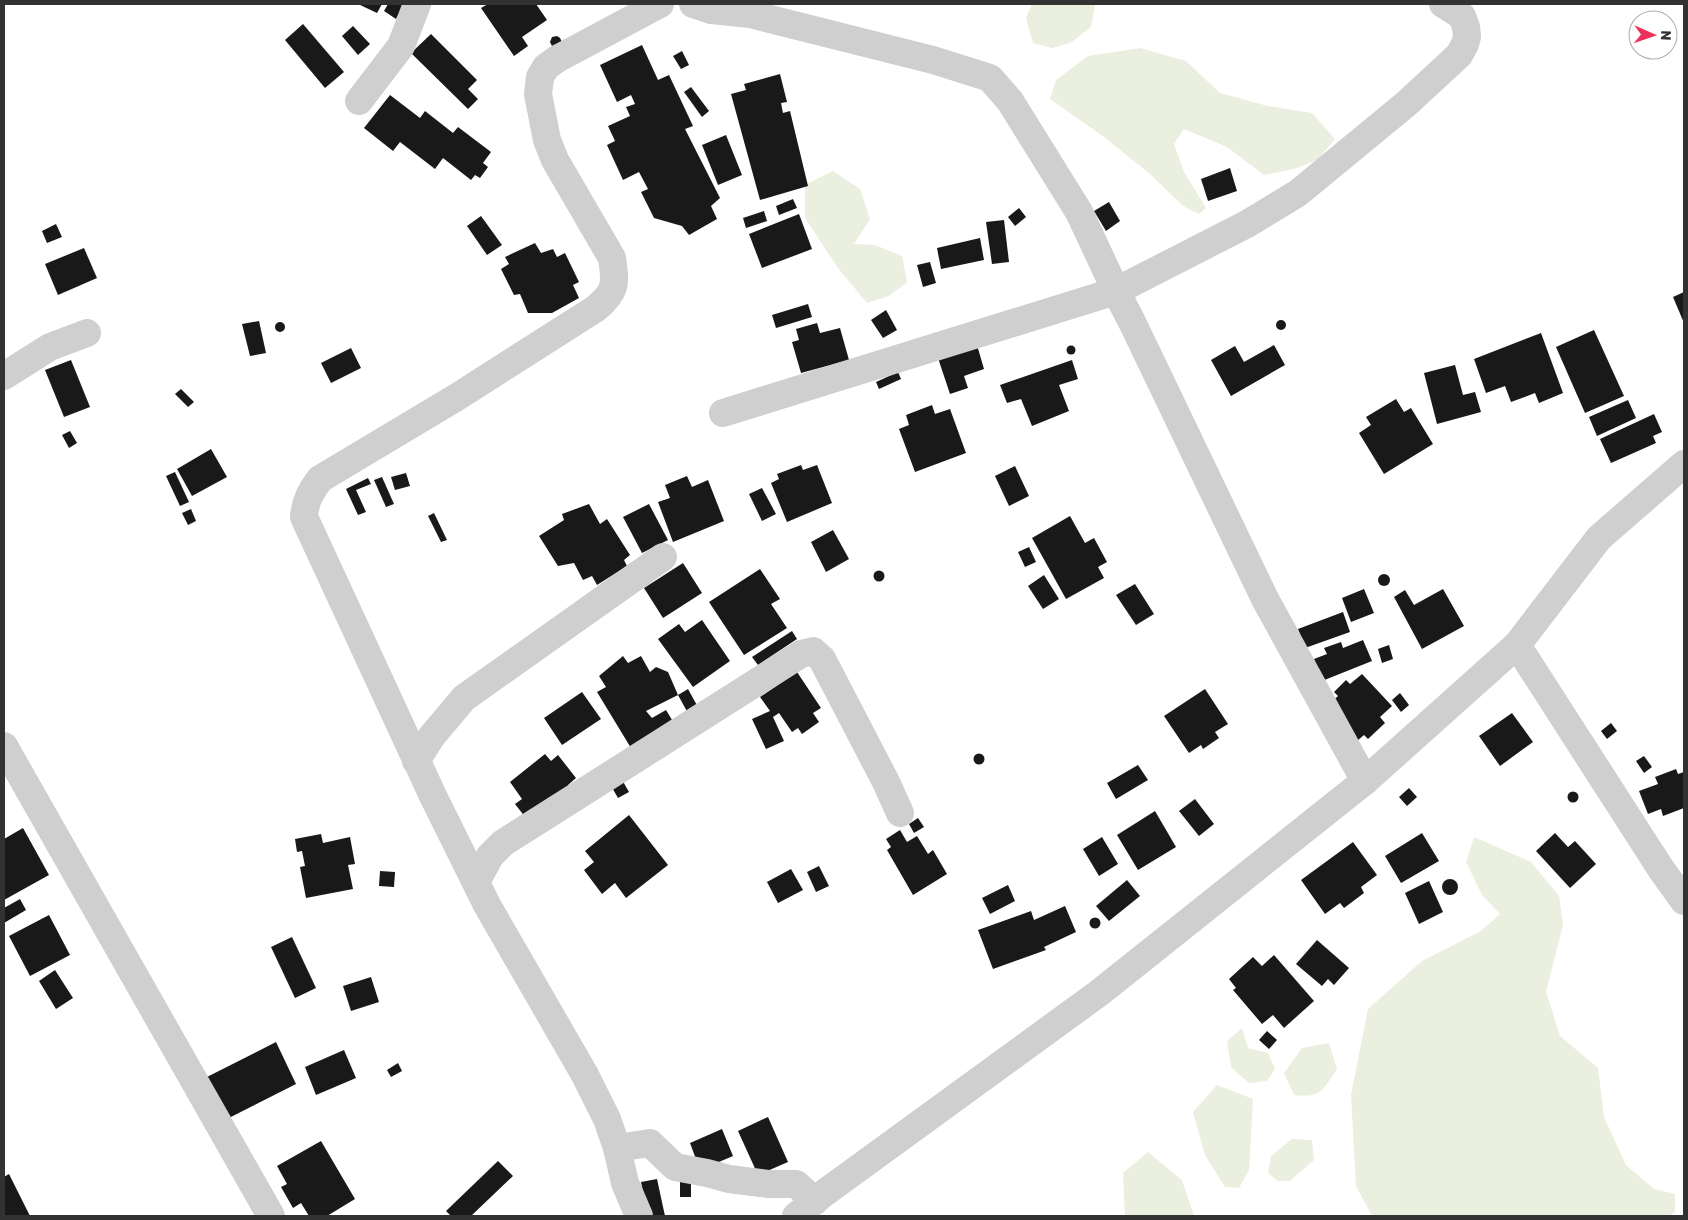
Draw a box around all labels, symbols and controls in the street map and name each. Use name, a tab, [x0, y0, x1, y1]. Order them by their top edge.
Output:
north arrow	[1628, 10, 1678, 60]
text: N	[1657, 30, 1674, 41]

